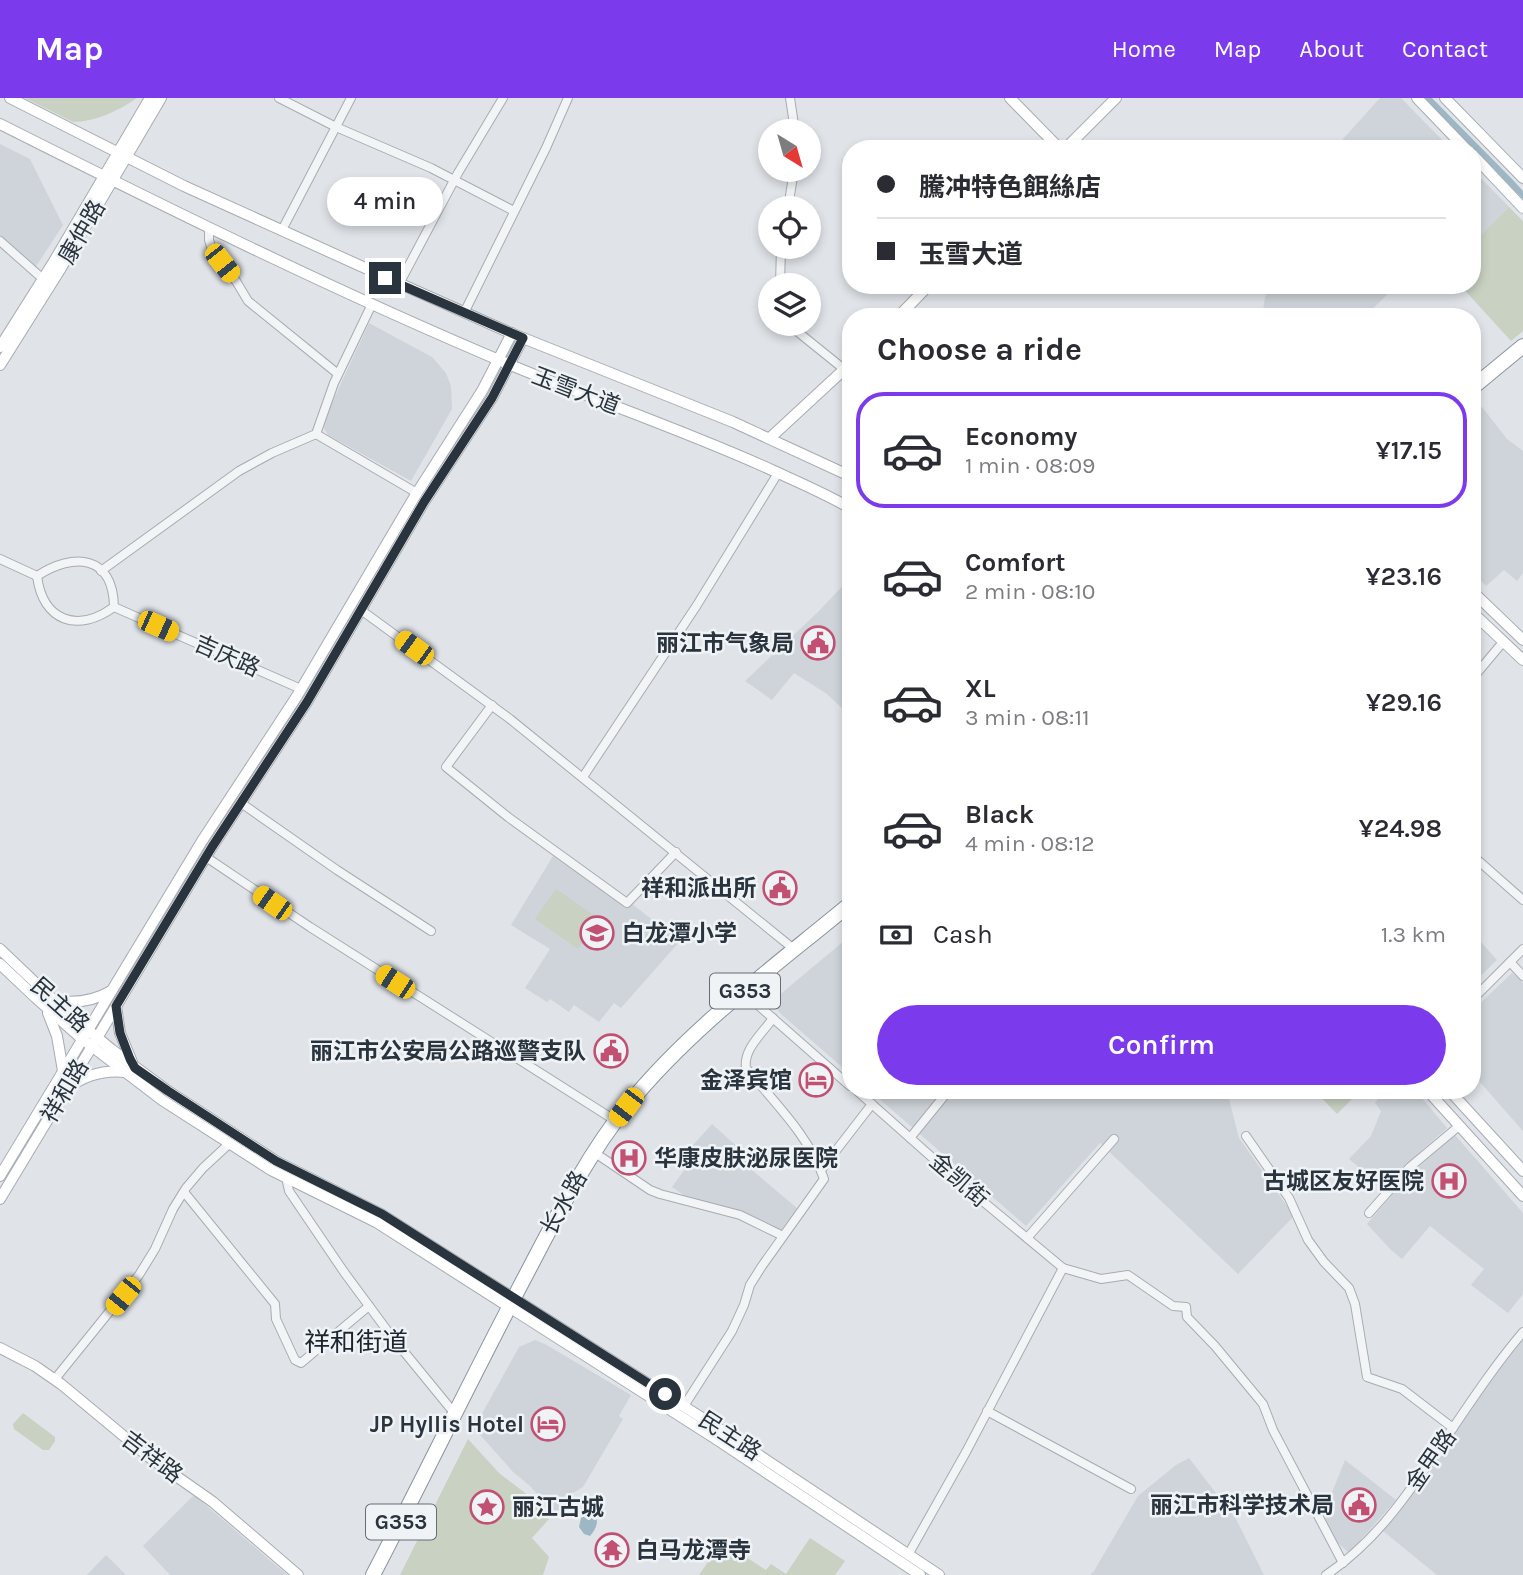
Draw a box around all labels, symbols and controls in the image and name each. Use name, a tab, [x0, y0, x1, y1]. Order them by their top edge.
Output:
text: Map	[35, 30, 103, 68]
text: Home	[1112, 35, 1176, 63]
text: Map	[1214, 35, 1261, 63]
text: About	[1299, 35, 1364, 63]
text: Contact	[1402, 35, 1488, 63]
north arrow	[758, 119, 821, 182]
map controls	[758, 119, 821, 336]
text: 騰冲特色餌絲店	[919, 172, 1101, 203]
callout: 4 min	[327, 176, 443, 226]
text: 4 min	[354, 188, 416, 215]
street label: 康仲路	[53, 195, 111, 269]
button: locate	[758, 196, 821, 259]
text: 玉雪大道	[919, 239, 1023, 270]
car	[201, 240, 244, 286]
route end	[369, 262, 401, 294]
button: layers	[758, 273, 821, 336]
text: Choose a ride	[877, 331, 1082, 368]
street label: 玉雪大道	[528, 362, 624, 420]
icon: car	[881, 419, 944, 482]
text: Economy	[965, 421, 1077, 452]
text: ¥17.15	[1376, 435, 1442, 466]
text: 1 min · 08:09	[965, 452, 1095, 479]
icon: car	[881, 545, 944, 608]
text: Comfort	[965, 547, 1066, 578]
text: ¥23.16	[1366, 561, 1442, 592]
text: 2 min · 08:10	[965, 578, 1095, 605]
car	[135, 608, 182, 644]
public building icon: 丽江市气象局	[799, 624, 837, 662]
car	[391, 627, 438, 669]
street label: 吉庆路	[190, 630, 264, 682]
place label: 丽江市气象局	[656, 630, 794, 657]
icon: car	[881, 671, 944, 734]
text: XL	[965, 673, 996, 704]
text: ¥29.16	[1366, 687, 1442, 718]
text: 3 min · 08:11	[965, 704, 1090, 731]
icon: car	[881, 797, 944, 860]
text: Black	[965, 799, 1034, 830]
text: ¥24.98	[1359, 813, 1442, 844]
text: 4 min · 08:12	[965, 830, 1095, 857]
public building icon: 祥和派出所	[761, 869, 799, 907]
place label: 祥和派出所	[641, 875, 756, 902]
car	[249, 882, 296, 924]
school or university icon: 白龙潭小学	[578, 914, 616, 952]
icon: cash	[877, 916, 915, 954]
text: Cash	[933, 919, 993, 950]
place label: 白龙潭小学	[622, 920, 737, 947]
text: 1.3 km	[1381, 921, 1446, 948]
car	[372, 962, 419, 1002]
street label: 民主路	[25, 972, 95, 1038]
road number: G353	[710, 974, 780, 1008]
button: Confirm	[877, 1005, 1446, 1085]
public building icon: 丽江市公安局公路巡警支队	[592, 1032, 630, 1070]
place label: 丽江市公安局公路巡警支队	[310, 1038, 586, 1065]
street label: 祥和路	[36, 1054, 94, 1128]
hotel icon: 金泽宾馆	[797, 1061, 835, 1099]
place label: 金泽宾馆	[700, 1067, 792, 1094]
car	[605, 1084, 648, 1130]
hospital icon: 华康皮肤泌尿医院	[610, 1139, 648, 1177]
place label: 华康皮肤泌尿医院	[654, 1145, 838, 1172]
street label: 金凯街	[924, 1147, 994, 1213]
hospital icon: 古城区友好医院	[1430, 1162, 1468, 1200]
street label: 长水路	[535, 1166, 593, 1240]
place label: 古城区友好医院	[1263, 1168, 1424, 1195]
car	[102, 1273, 145, 1319]
district label: 祥和街道	[304, 1327, 408, 1358]
route start	[649, 1378, 681, 1410]
hotel icon: JP Hyllis Hotel	[529, 1405, 567, 1443]
street label: 民主路	[694, 1406, 766, 1466]
place label: JP Hyllis Hotel	[370, 1411, 524, 1438]
street label: 金甲路	[1400, 1424, 1462, 1496]
street label: 吉祥路	[116, 1425, 188, 1489]
public building icon: 丽江市科学技术局	[1340, 1486, 1378, 1524]
place icon: 丽江古城	[468, 1488, 506, 1526]
place label: 丽江市科学技术局	[1150, 1492, 1334, 1519]
place label: 丽江古城	[512, 1494, 604, 1521]
road number: G353	[366, 1504, 436, 1540]
temple icon: 白马龙潭寺	[593, 1531, 631, 1569]
place label: 白马龙潭寺	[636, 1537, 751, 1564]

